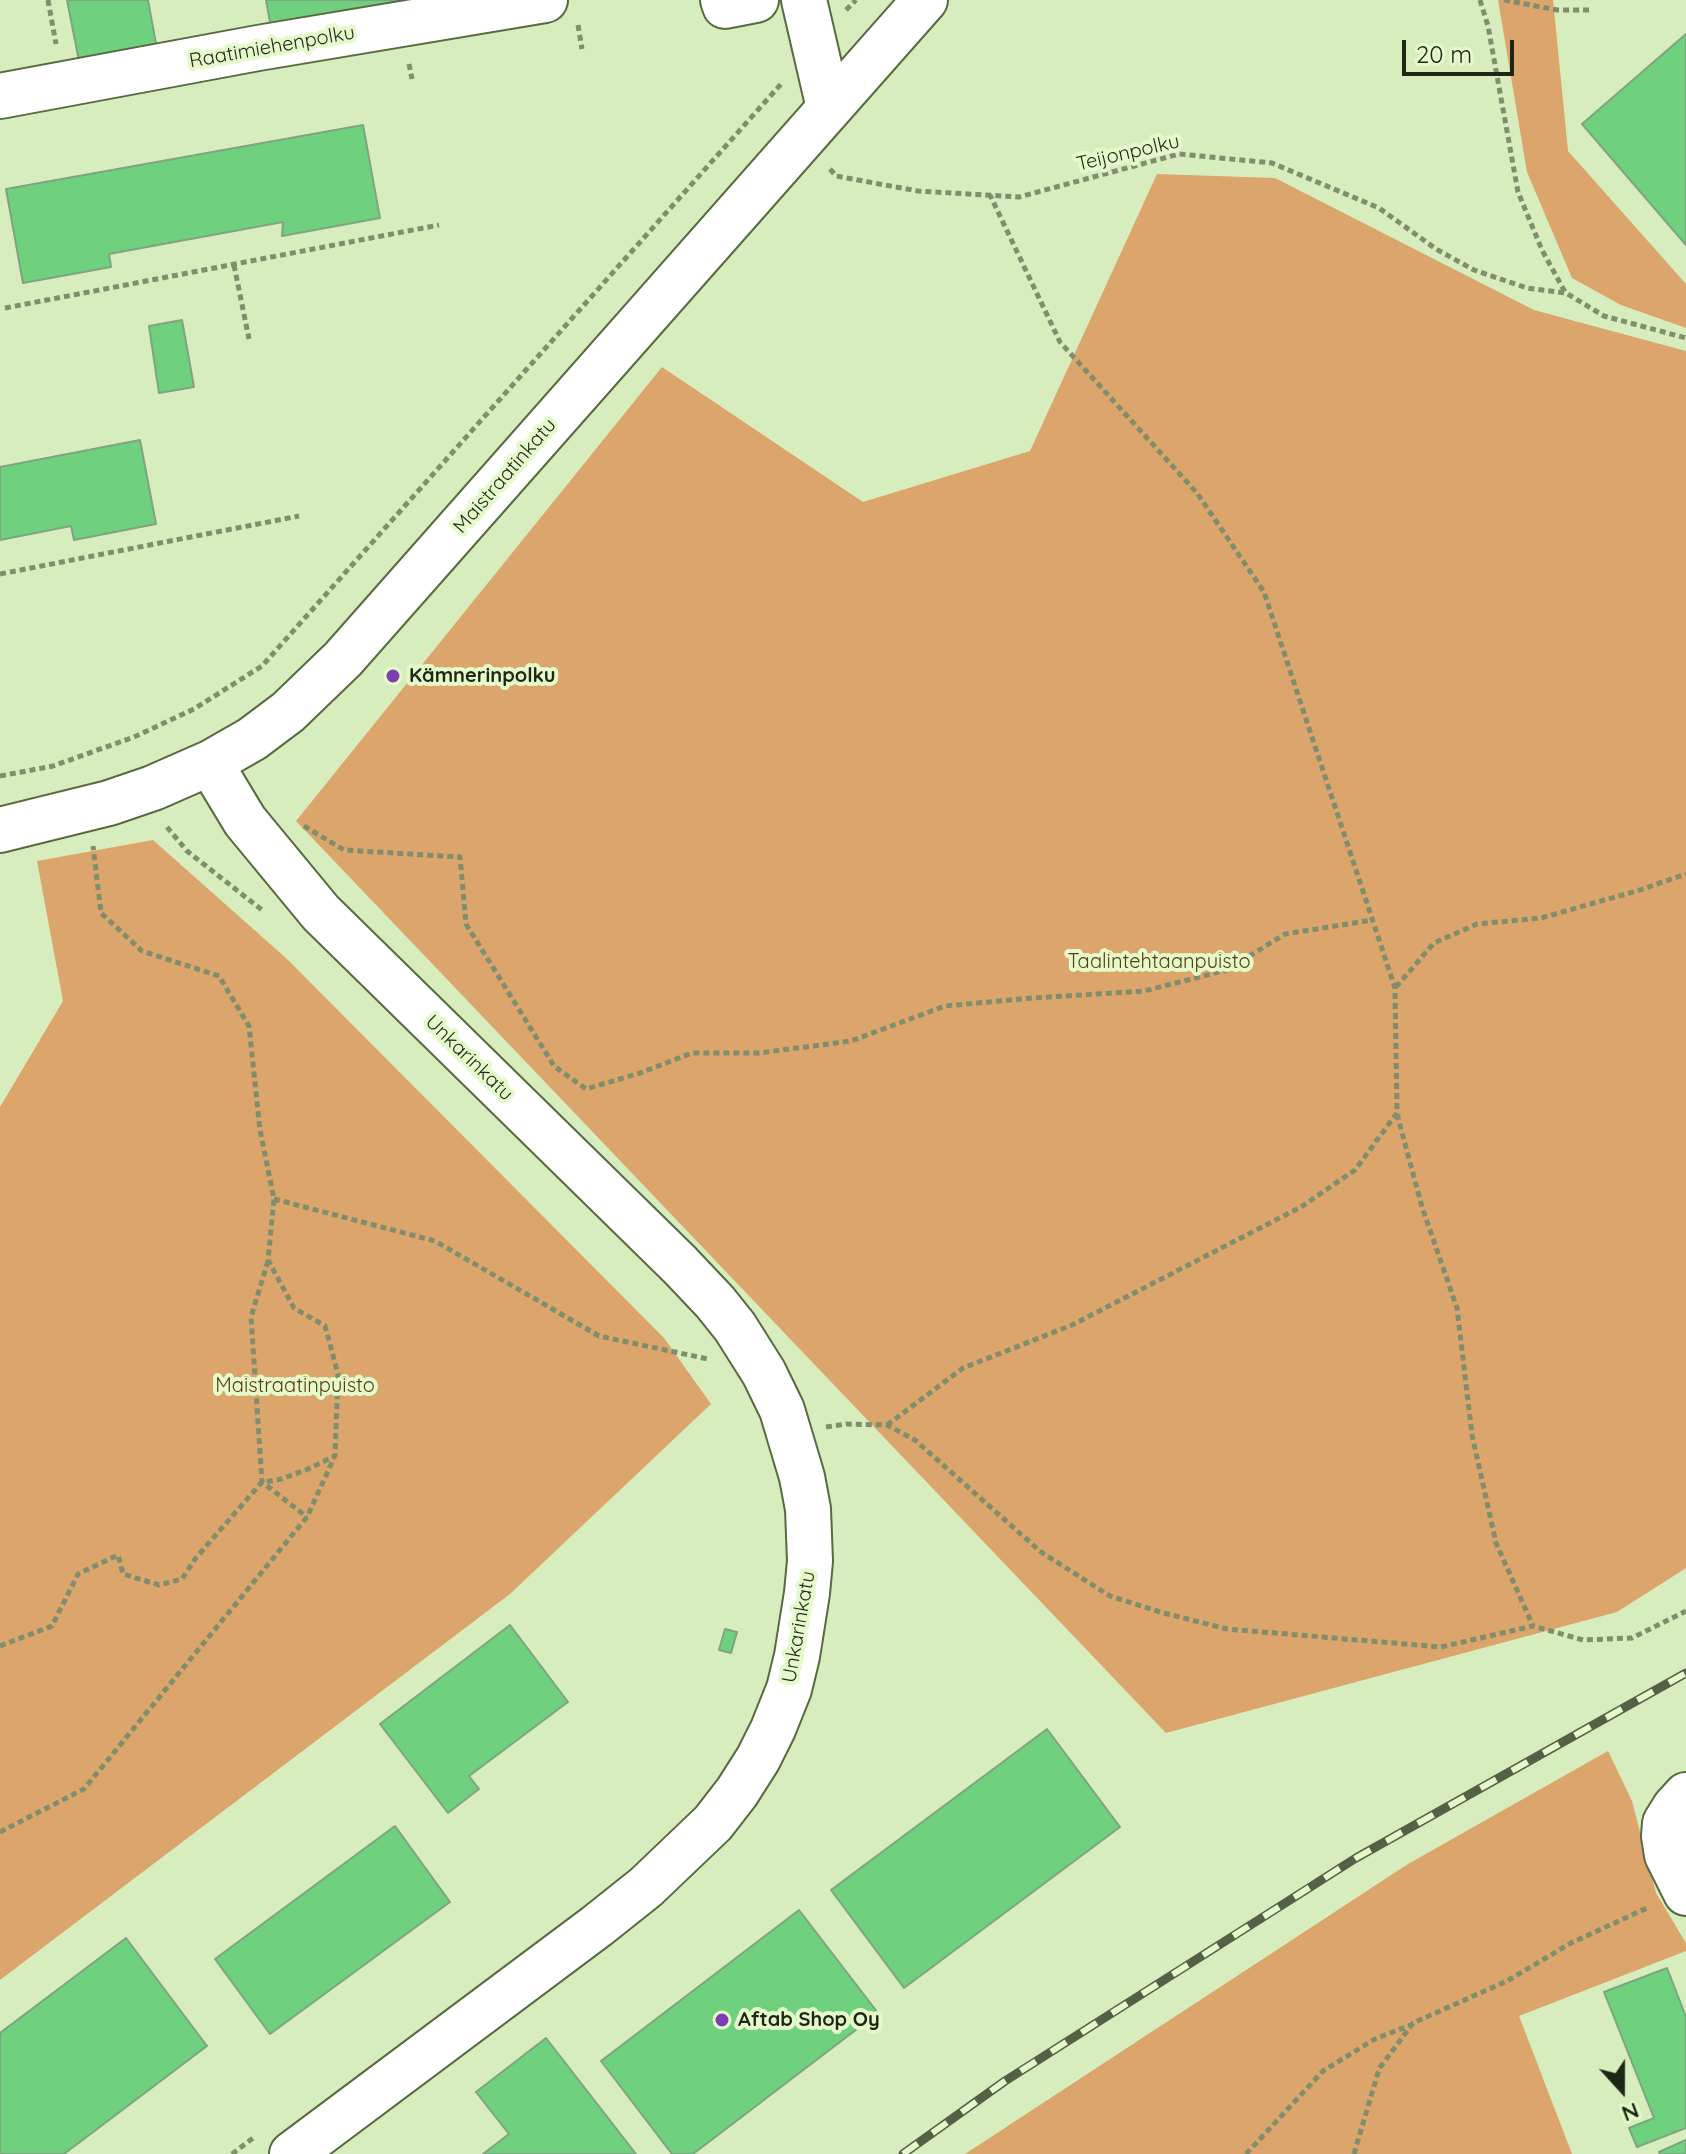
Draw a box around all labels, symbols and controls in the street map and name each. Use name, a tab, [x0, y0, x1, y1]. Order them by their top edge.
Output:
street label: Raatimiehenpolku	[187, 21, 357, 73]
scale bar	[1406, 24, 1518, 74]
text: 20 m	[1416, 39, 1472, 69]
street label: Teijonpolku	[1074, 129, 1182, 177]
street label: Maistraatinkatu	[449, 414, 561, 538]
place label: Kämnerinpolku	[409, 664, 556, 688]
marker: Kämnerinpolku	[384, 667, 402, 685]
park label: Taalintehtaanpuisto	[1068, 950, 1250, 974]
street label: Unkarinkatu	[420, 1010, 518, 1106]
park label: Maistraatinpuisto	[215, 1374, 375, 1398]
street label: Unkarinkatu	[777, 1569, 821, 1685]
place label: Aftab Shop Oy	[738, 2008, 880, 2032]
marker: Aftab Shop Oy	[713, 2011, 731, 2029]
north arrow	[1582, 2050, 1662, 2130]
text: N	[1618, 2096, 1643, 2128]

